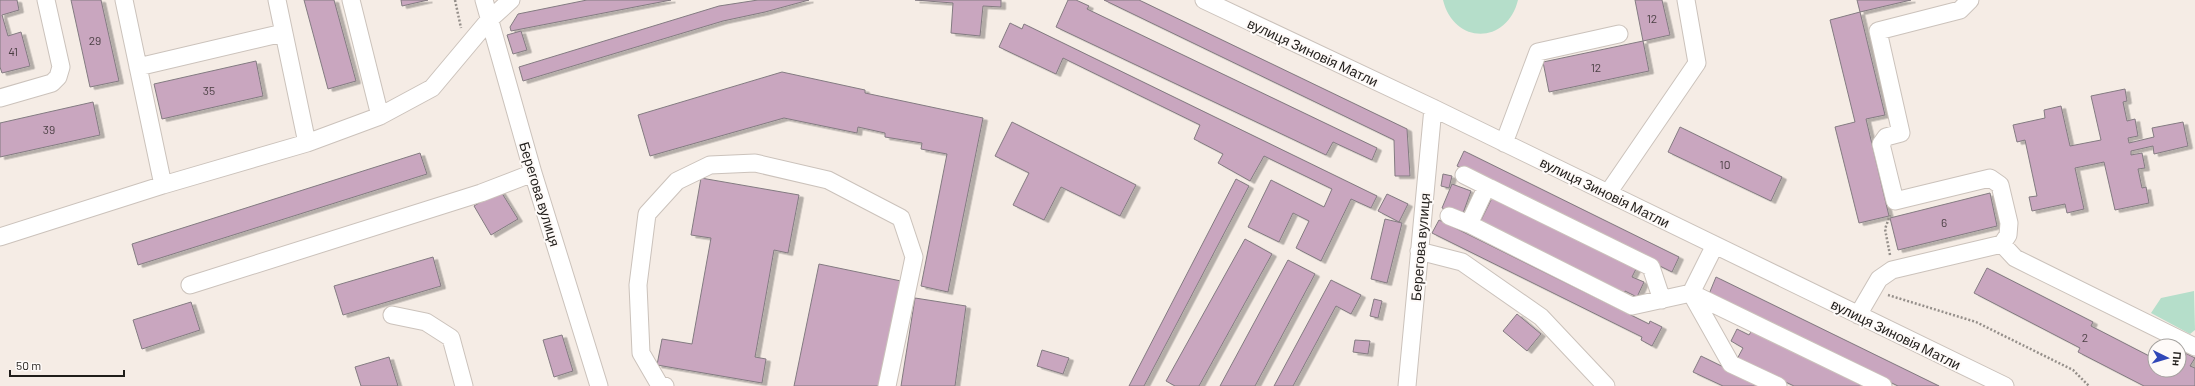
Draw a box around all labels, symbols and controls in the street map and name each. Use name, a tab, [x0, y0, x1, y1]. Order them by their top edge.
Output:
house number: 12	[1647, 11, 1657, 25]
street label: вулиця Зиновія Матли	[1245, 14, 1381, 90]
house number: 29	[89, 33, 101, 47]
house number: 41	[8, 44, 18, 58]
house number: 12	[1591, 60, 1601, 74]
house number: 35	[203, 83, 215, 97]
house number: 39	[43, 122, 55, 136]
street label: Берегова вулиця	[516, 140, 564, 248]
street label: вулиця Зиновія Матли	[1537, 153, 1673, 231]
house number: 10	[1720, 157, 1730, 171]
street label: Берегова вулиця	[1407, 192, 1433, 302]
house number: 6	[1941, 215, 1947, 229]
street label: вулиця Зиновія Матли	[1828, 295, 1964, 373]
house number: 2	[2082, 330, 2088, 344]
north arrow	[2147, 338, 2187, 378]
text: Пн	[2170, 351, 2185, 367]
scale bar	[10, 352, 124, 378]
text: 50 m	[16, 358, 41, 372]

